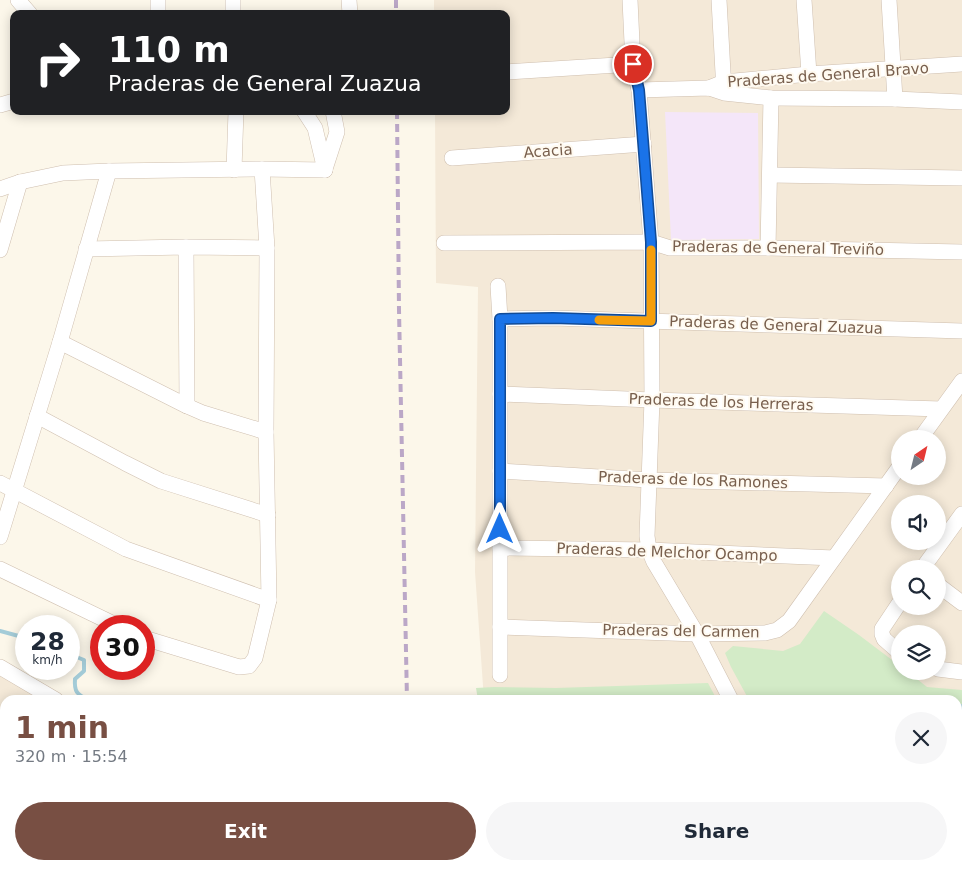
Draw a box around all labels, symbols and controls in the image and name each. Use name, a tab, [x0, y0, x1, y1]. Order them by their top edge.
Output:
icon: right	[25, 30, 90, 95]
text: 110 m	[108, 30, 230, 70]
pin	[612, 43, 654, 85]
icon: arrive	[619, 50, 647, 78]
street label: Praderas de General Bravo	[727, 59, 929, 91]
text: Praderas de General Zuazua	[108, 71, 422, 96]
street label: Acacia	[523, 140, 573, 162]
street label: Praderas de General Treviño	[672, 237, 884, 259]
street label: Praderas de General Zuazua	[669, 312, 883, 338]
street label: Praderas de los Herreras	[628, 390, 814, 414]
north arrow	[891, 430, 946, 485]
map controls	[891, 430, 946, 680]
street label: Praderas de los Ramones	[598, 468, 788, 492]
button: sound	[891, 495, 946, 550]
position arrow	[473, 502, 525, 554]
street label: Praderas de Melchor Ocampo	[556, 539, 778, 565]
button: search	[891, 560, 946, 615]
speed limit sign: 30	[90, 615, 155, 680]
street label: Praderas del Carmen	[602, 621, 760, 641]
button: layers	[891, 625, 946, 680]
text: 28	[30, 627, 65, 656]
text: km/h	[32, 653, 63, 667]
text: 1 min	[15, 710, 109, 745]
button: close	[895, 712, 947, 764]
text: 320 m · 15:54	[15, 747, 128, 766]
button: Exit	[15, 802, 476, 860]
button: Share	[486, 802, 947, 860]

